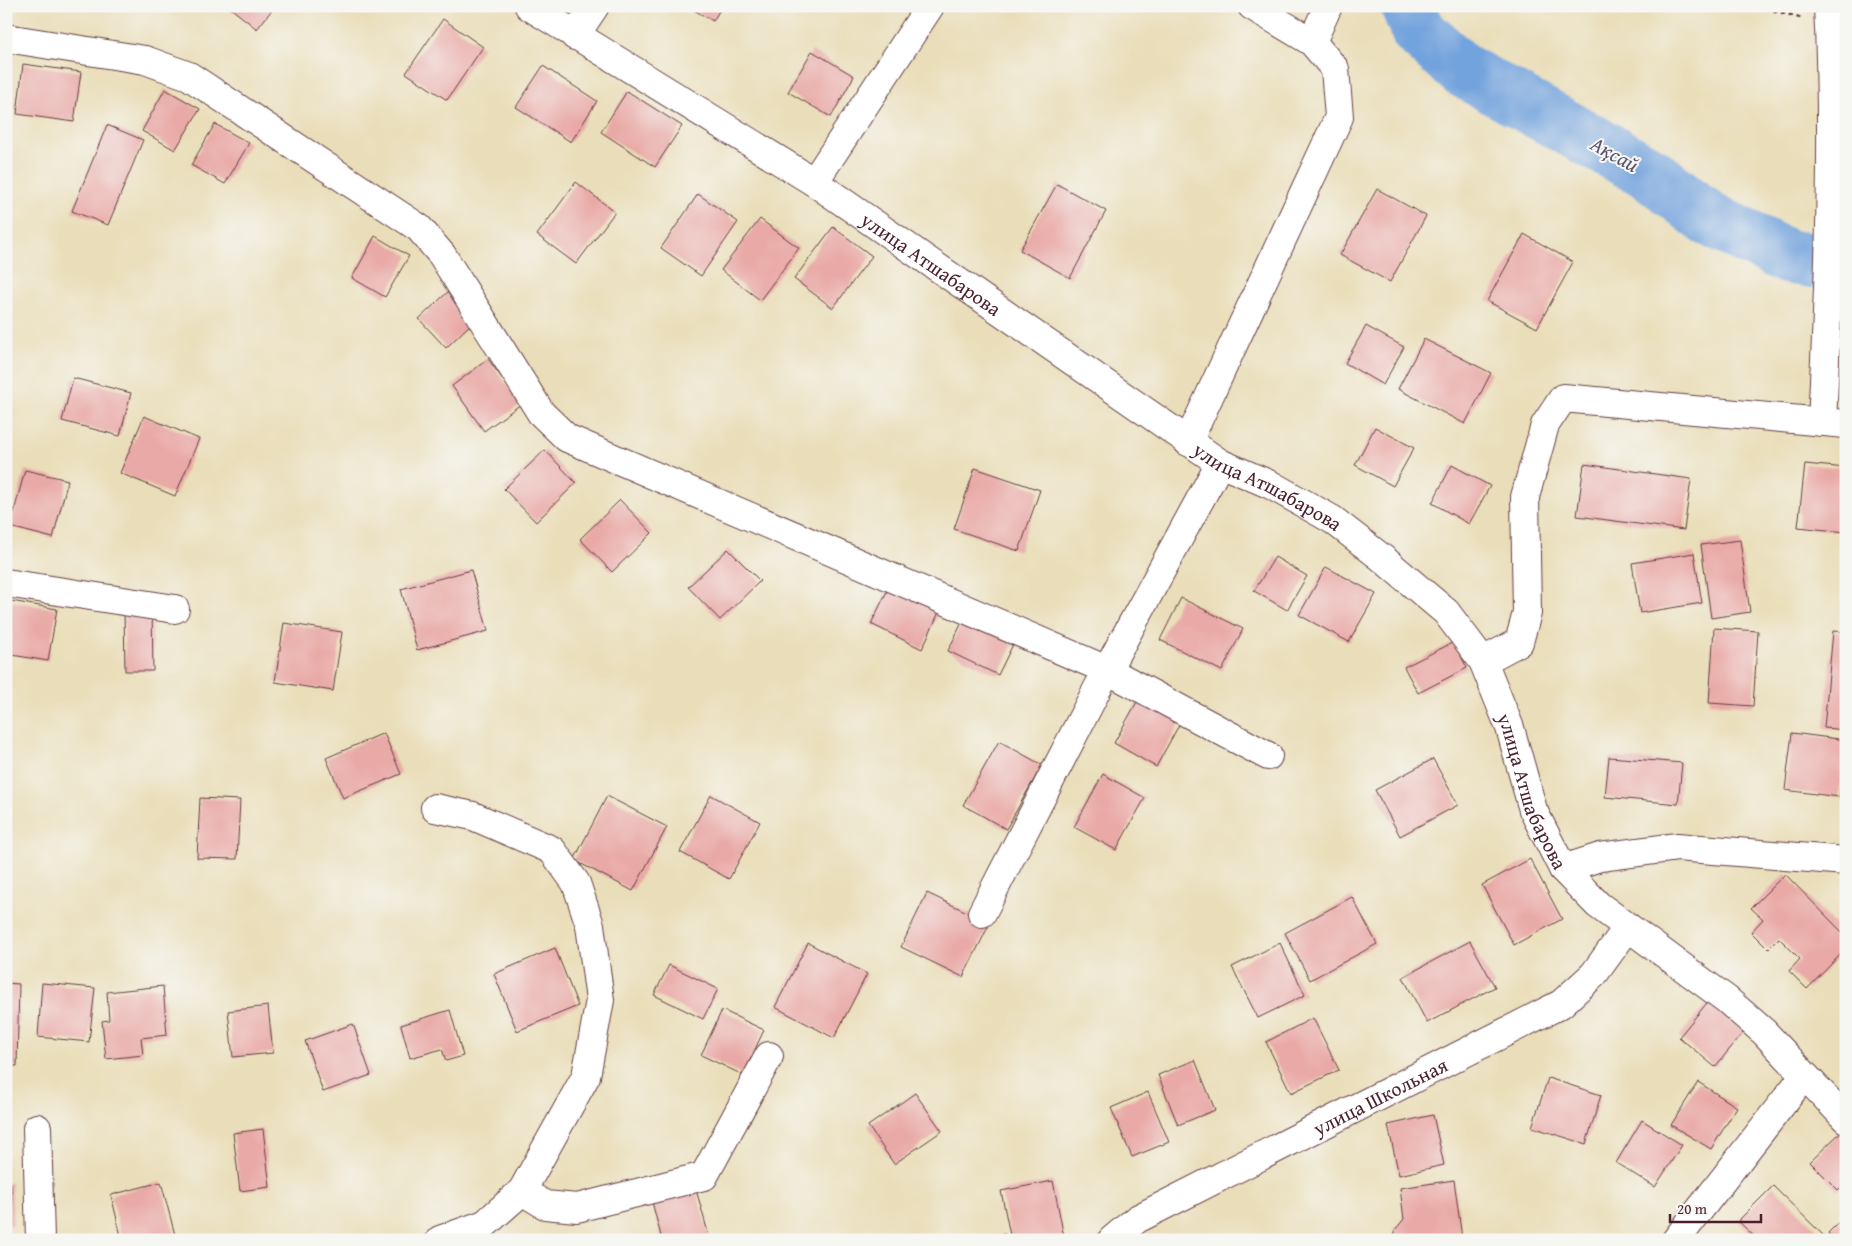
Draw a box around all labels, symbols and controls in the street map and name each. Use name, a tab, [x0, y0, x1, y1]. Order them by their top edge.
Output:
water label: Ақсай	[1584, 128, 1645, 180]
street label: улица Атшабарова	[855, 204, 1008, 323]
street label: улица Атшабарова	[1187, 434, 1349, 537]
street label: улица Атшабарова	[1490, 707, 1575, 874]
street label: улица Школьная	[1307, 1050, 1452, 1143]
scale bar	[1670, 1191, 1761, 1223]
text: 20 m	[1677, 1198, 1708, 1219]

